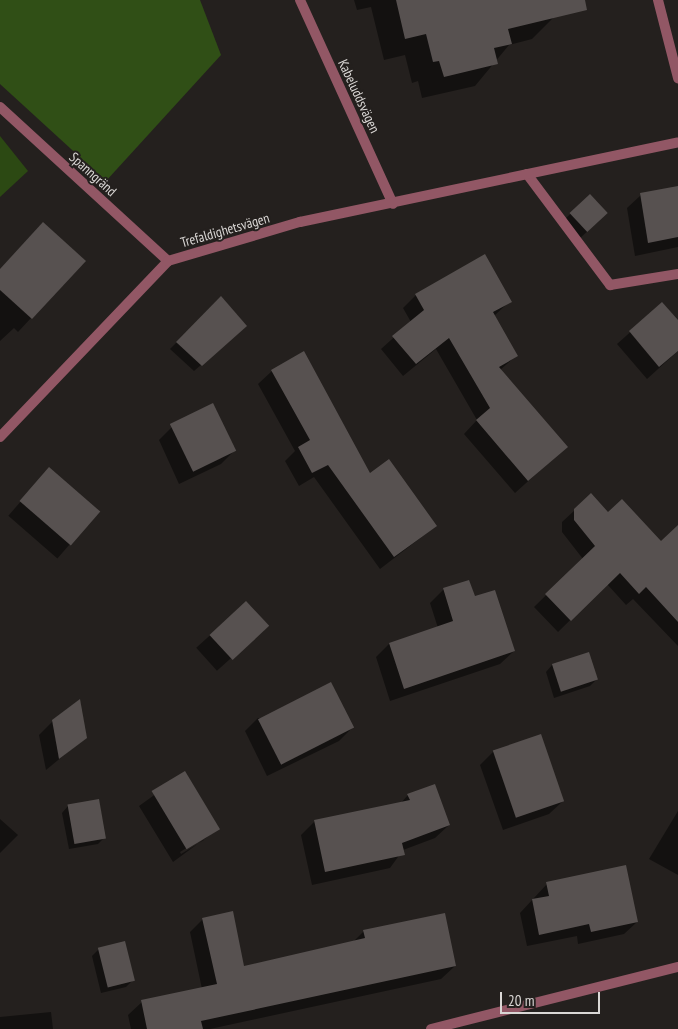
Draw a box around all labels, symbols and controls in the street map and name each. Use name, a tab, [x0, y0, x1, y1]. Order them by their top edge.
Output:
street label: Kabeluddsvägen	[335, 57, 383, 135]
street label: Spanngränd	[66, 148, 120, 200]
street label: Trefaldighetsvägen	[179, 209, 271, 251]
scale bar	[503, 982, 603, 1014]
text: 20 m	[508, 991, 534, 1010]

